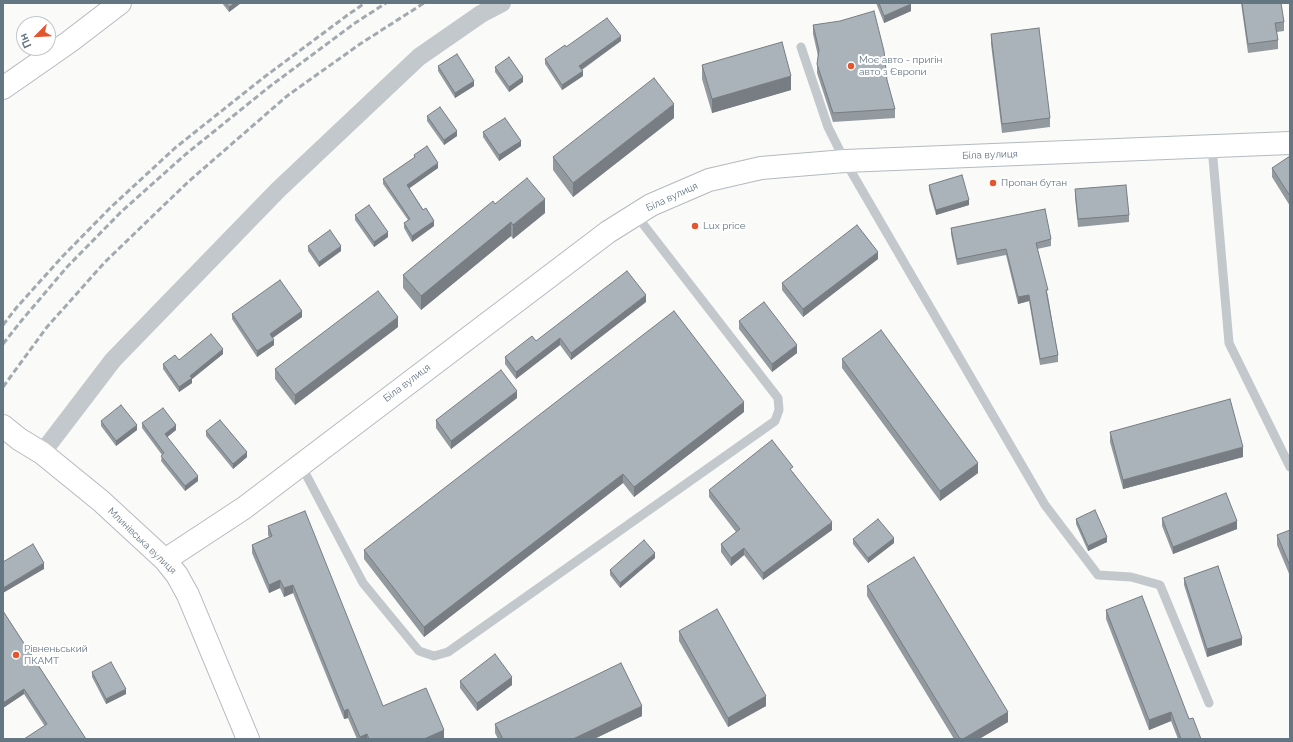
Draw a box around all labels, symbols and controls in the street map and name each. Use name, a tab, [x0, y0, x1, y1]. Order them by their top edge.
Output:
north arrow	[16, 16, 56, 56]
text: Пн	[17, 31, 34, 50]
place label: Моє авто - пригін авто з Європи	[859, 54, 942, 78]
marker: Моє авто - пригін авто з Європи	[846, 61, 856, 71]
street label: Біла вулиця	[962, 148, 1018, 162]
place label: Пропан бутан	[1001, 177, 1067, 189]
marker: Пропан бутан	[988, 178, 998, 188]
street label: Біла вулиця	[644, 180, 700, 214]
place label: Lux price	[703, 220, 746, 232]
marker: Lux price	[690, 221, 700, 231]
street label: Біла вулиця	[381, 361, 433, 405]
street label: Млинівська вулиця	[105, 505, 179, 577]
place label: Рівненьський ПКАМТ	[24, 643, 88, 666]
marker: Рівненьський ПКАМТ	[11, 650, 21, 660]

